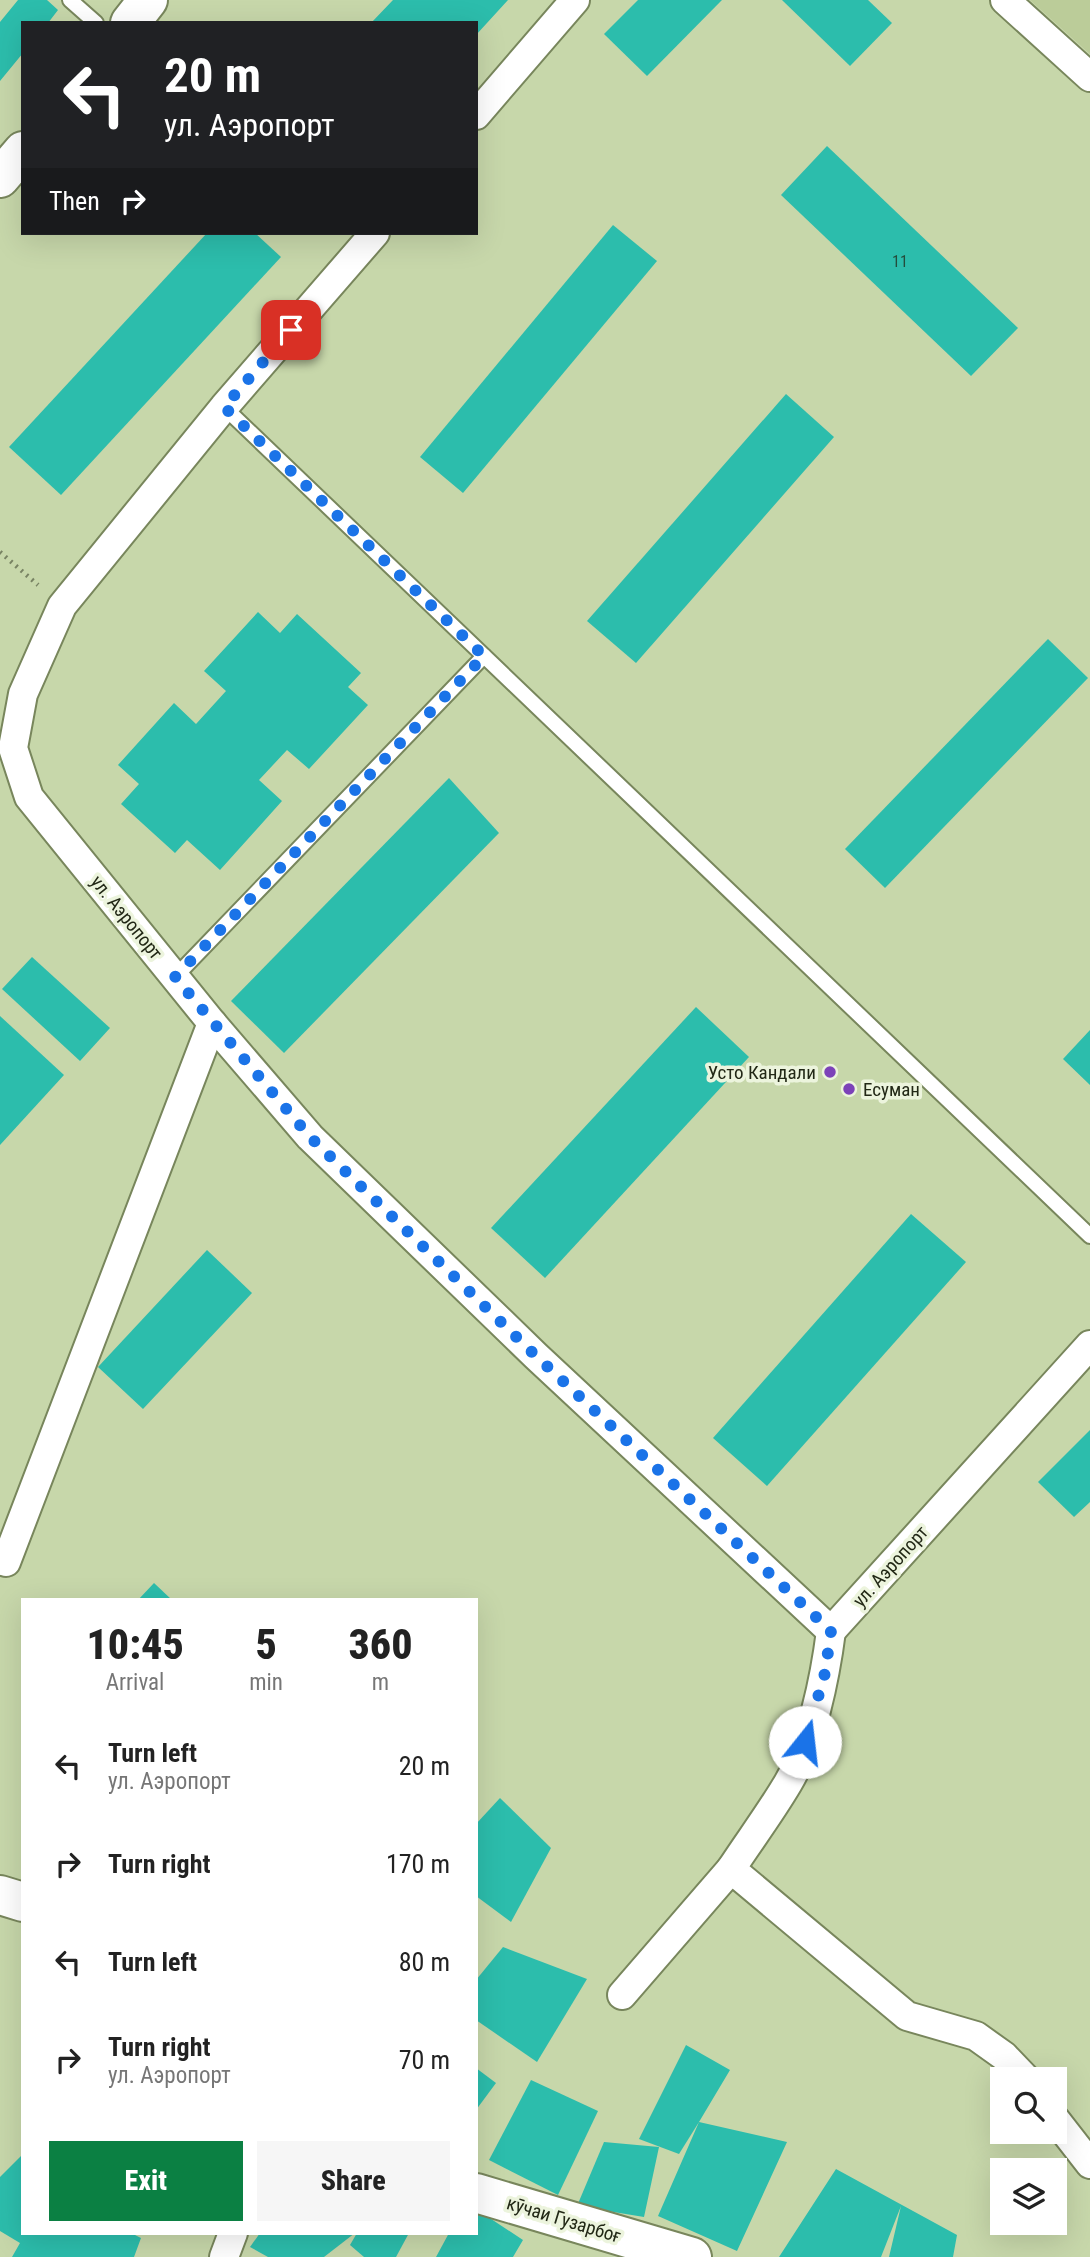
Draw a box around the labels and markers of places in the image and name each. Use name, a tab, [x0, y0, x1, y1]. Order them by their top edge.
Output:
pin	[261, 300, 321, 360]
place label: Усто Кандали	[708, 1061, 816, 1084]
marker: Усто Кандали	[822, 1064, 838, 1080]
place label: Есуман	[863, 1078, 920, 1101]
marker: Есуман	[841, 1081, 857, 1097]

